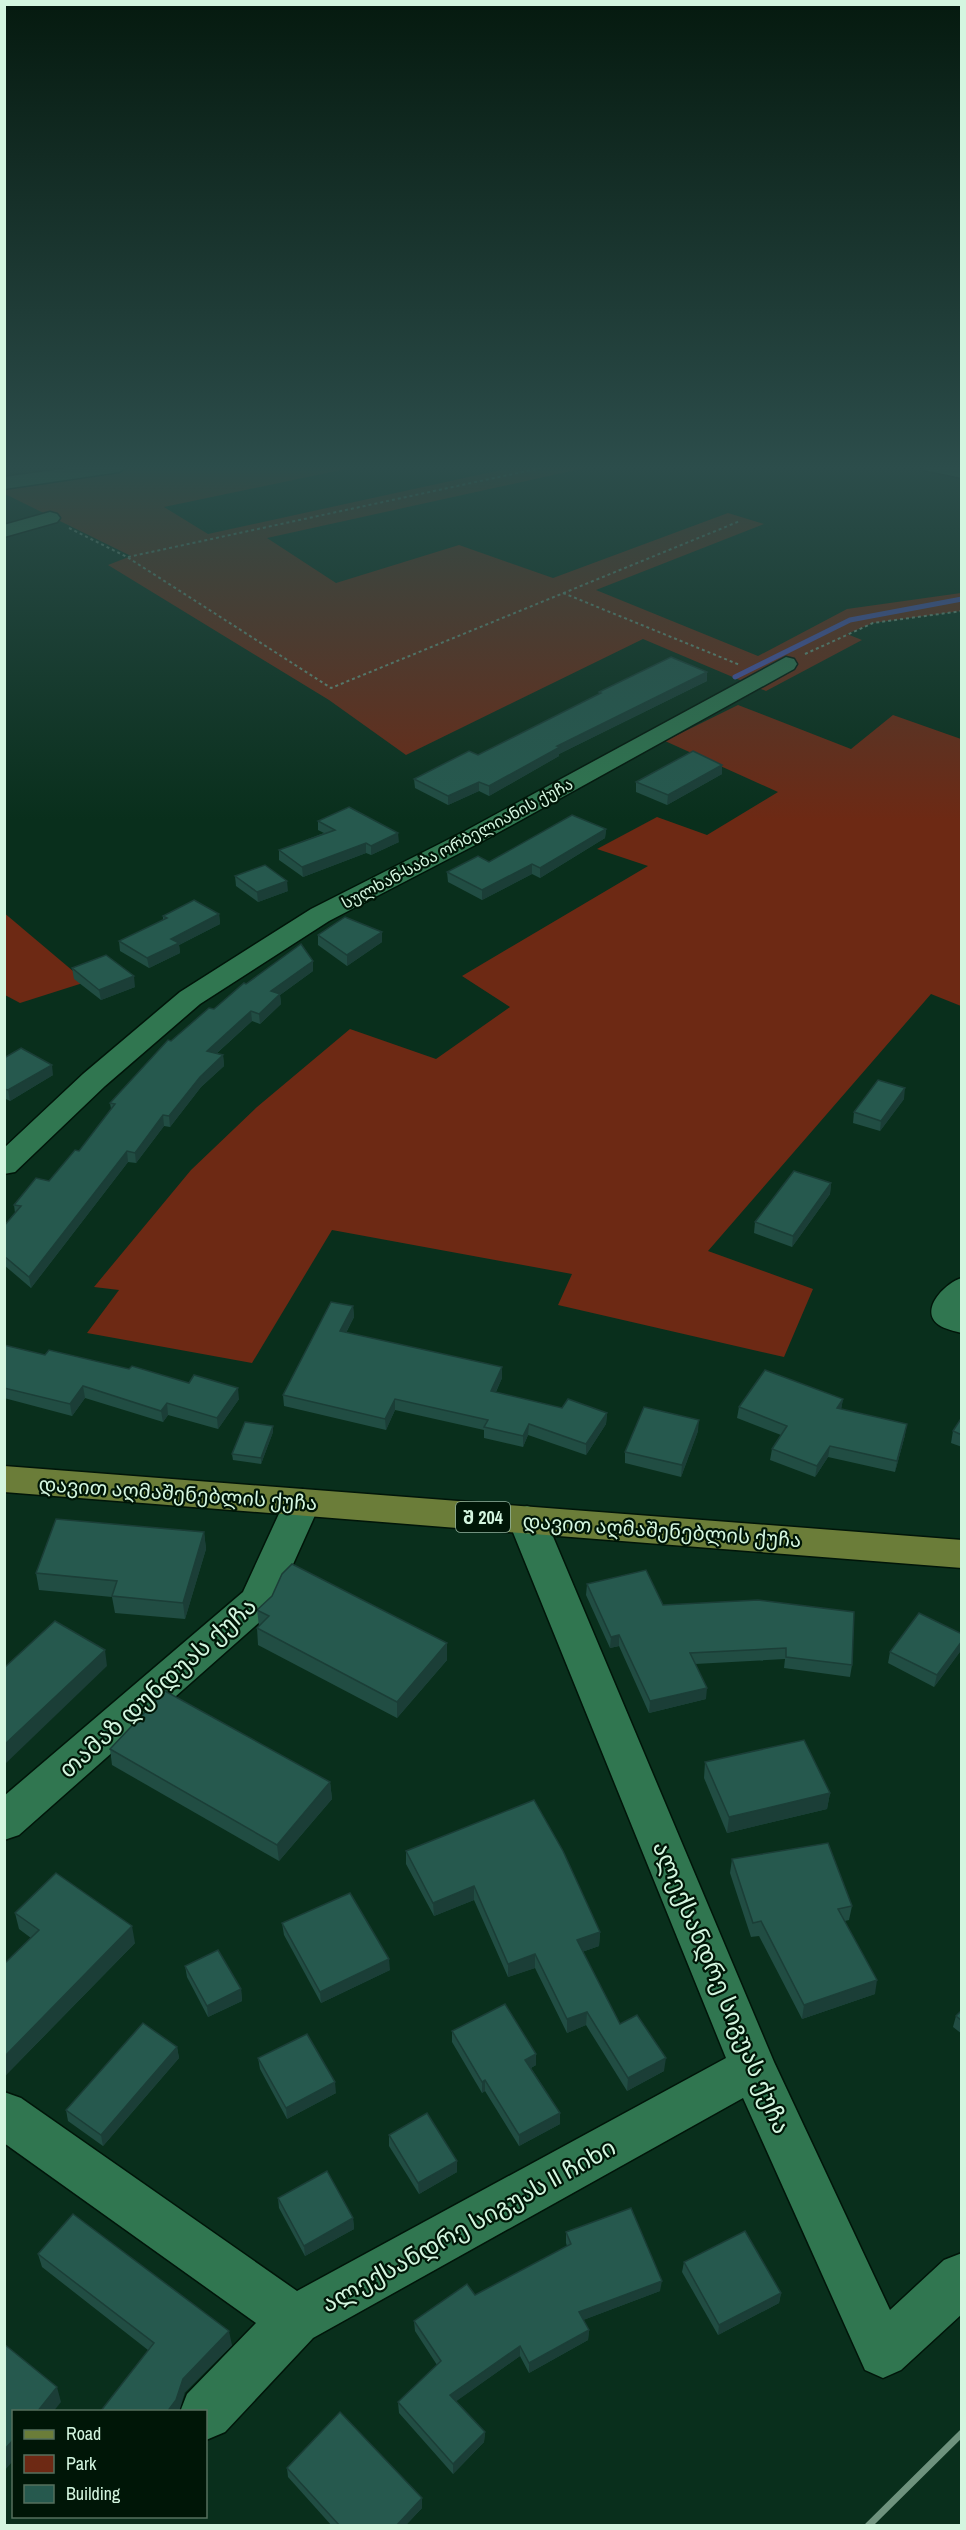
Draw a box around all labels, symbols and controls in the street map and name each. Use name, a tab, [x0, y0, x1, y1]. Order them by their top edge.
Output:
street label: სულხან-საბა ორბელიანის ქუჩა	[337, 772, 577, 914]
street label: დავით აღმაშენებლის ქუჩა	[38, 1470, 318, 1516]
road number: შ 204	[456, 1502, 510, 1532]
street label: დავით აღმაშენებლის ქუჩა	[522, 1507, 802, 1553]
street label: თამაზ დუნდუას ქუჩა	[51, 1589, 263, 1785]
street label: ალექსანდრე სიგუას ქუჩა	[646, 1836, 798, 2138]
street label: ალექსანდრე სიგუას II ჩიხი	[315, 2131, 621, 2319]
legend	[12, 2410, 207, 2518]
text: Road	[66, 2421, 101, 2446]
text: Park	[66, 2451, 97, 2476]
text: Building	[66, 2481, 121, 2506]

